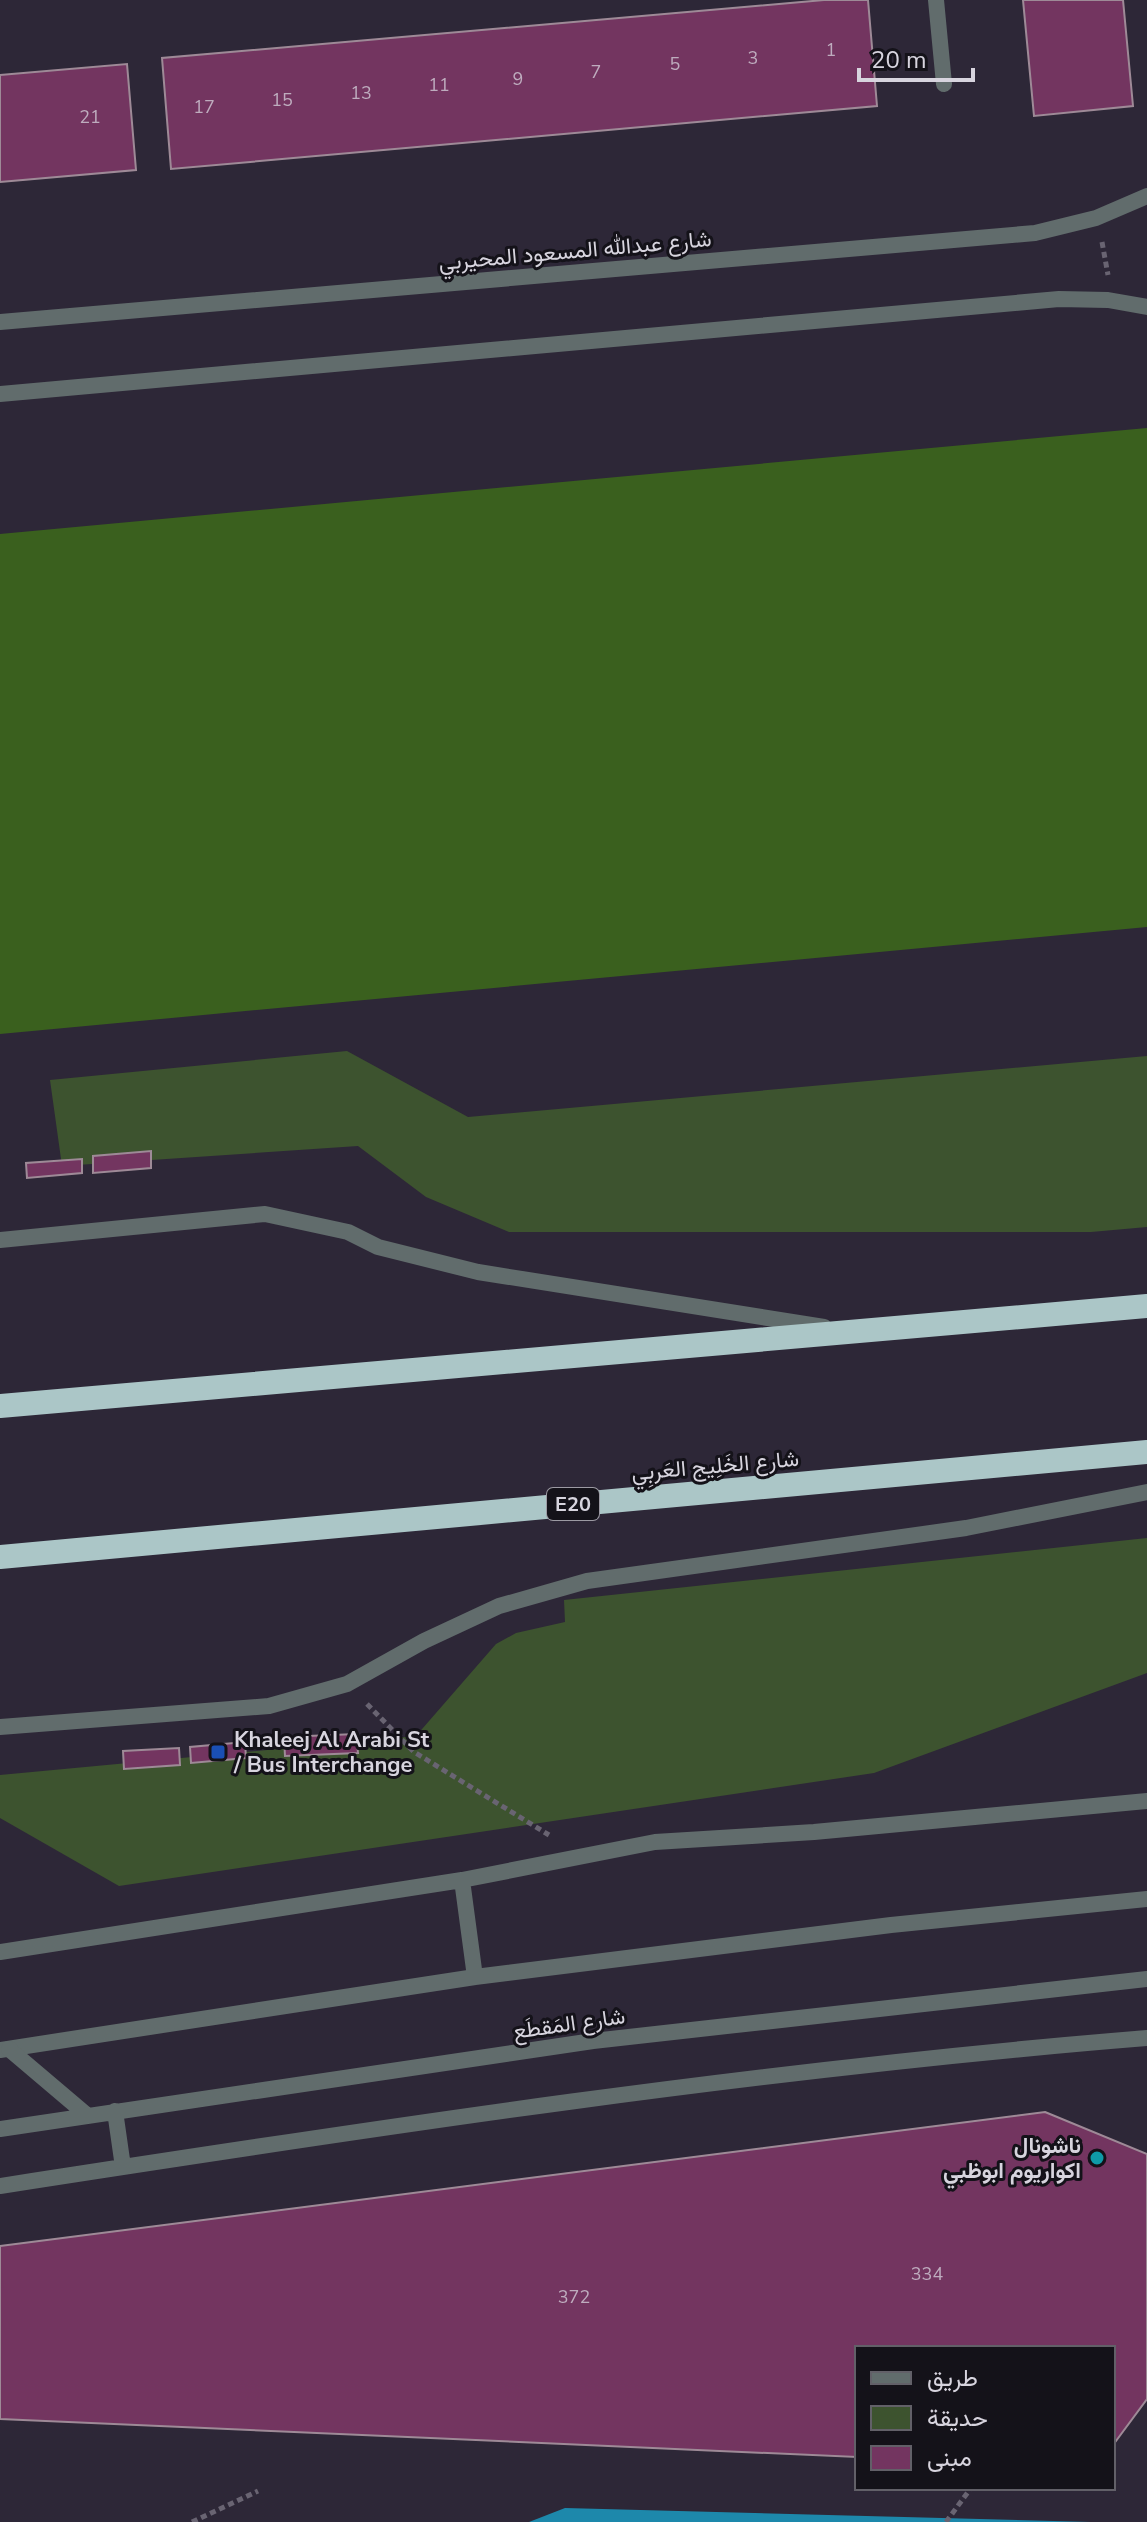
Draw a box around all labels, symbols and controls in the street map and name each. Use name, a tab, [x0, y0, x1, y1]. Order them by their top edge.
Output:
scale bar	[859, 32, 973, 82]
house number: 1	[826, 38, 836, 62]
text: 20 m	[871, 44, 927, 76]
house number: 3	[748, 46, 758, 70]
house number: 5	[670, 52, 680, 76]
house number: 7	[591, 60, 601, 84]
house number: 9	[513, 67, 523, 91]
house number: 11	[428, 73, 450, 97]
house number: 13	[350, 81, 372, 105]
house number: 15	[271, 88, 293, 112]
house number: 17	[193, 95, 215, 119]
house number: 21	[79, 105, 101, 129]
street label: شارع عبدالله المسعود المحيربي	[437, 224, 713, 281]
street label: شارع الخَلِيج العَربِي	[630, 1444, 800, 1491]
road number: E20	[547, 1488, 599, 1520]
place label: Khaleej Al Arabi St / Bus Interchange	[233, 1725, 430, 1780]
marker: Khaleej Al Arabi St / Bus Interchange	[209, 1743, 227, 1761]
street label: شارع المَقطَع	[511, 2001, 627, 2047]
place label: ناشونال اكواريوم ابوظبي	[943, 2131, 1081, 2189]
marker: ناشونال اكواريوم ابوظبي	[1088, 2149, 1106, 2167]
house number: 334	[911, 2262, 943, 2286]
house number: 372	[558, 2285, 590, 2309]
legend	[855, 2346, 1115, 2490]
text: طريق	[927, 2362, 978, 2394]
text: حديقة	[927, 2402, 988, 2434]
text: مبنى	[927, 2442, 972, 2474]

